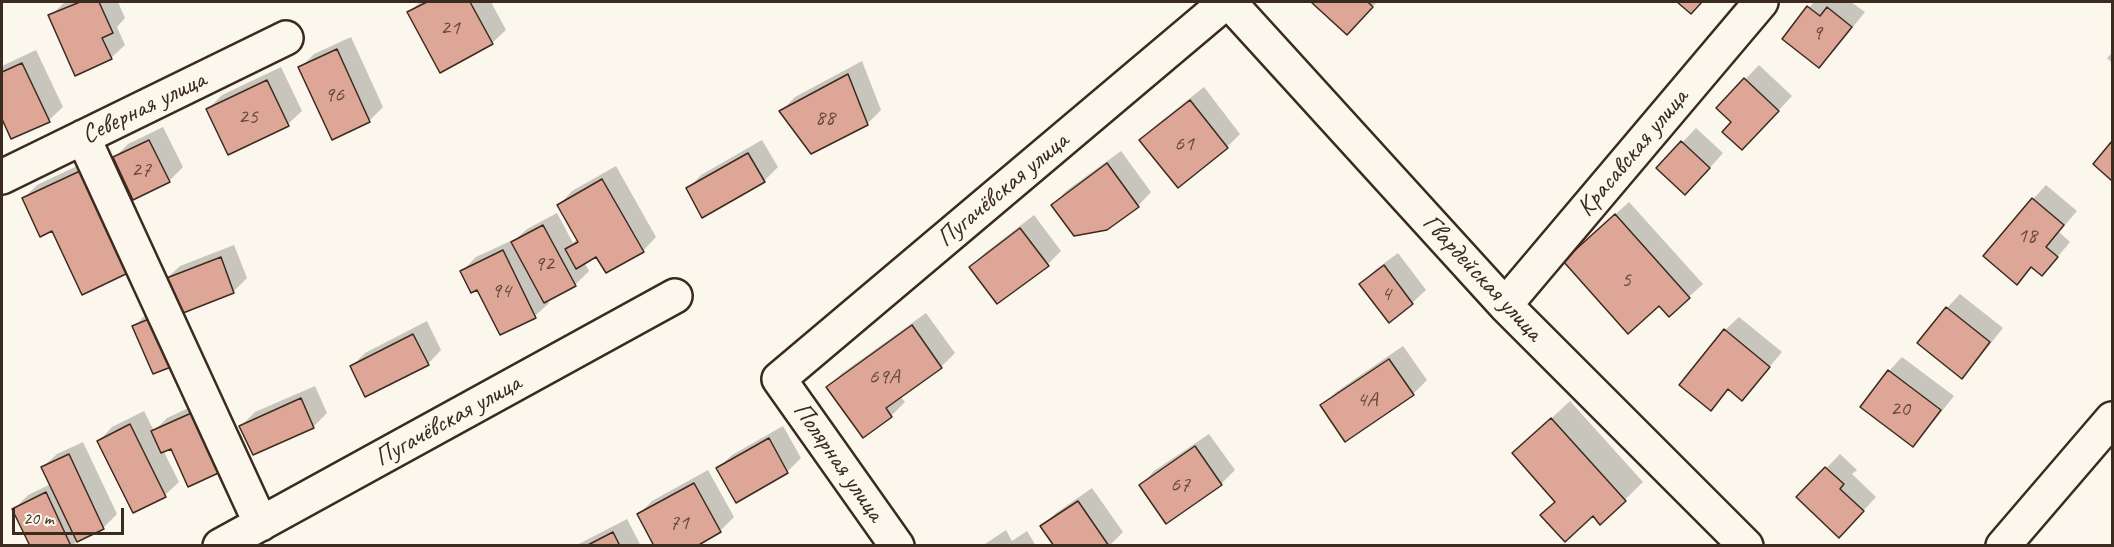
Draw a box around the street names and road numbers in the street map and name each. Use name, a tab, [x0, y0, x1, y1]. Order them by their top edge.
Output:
street label: Северная улица	[77, 65, 211, 151]
street label: Красавская улица	[1571, 83, 1695, 223]
street label: Пугачёвская улица	[931, 126, 1075, 254]
street label: Гвардейская улица	[1415, 208, 1549, 348]
street label: Пугачёвская улица	[369, 368, 527, 474]
street label: Полярная улица	[785, 396, 891, 528]

